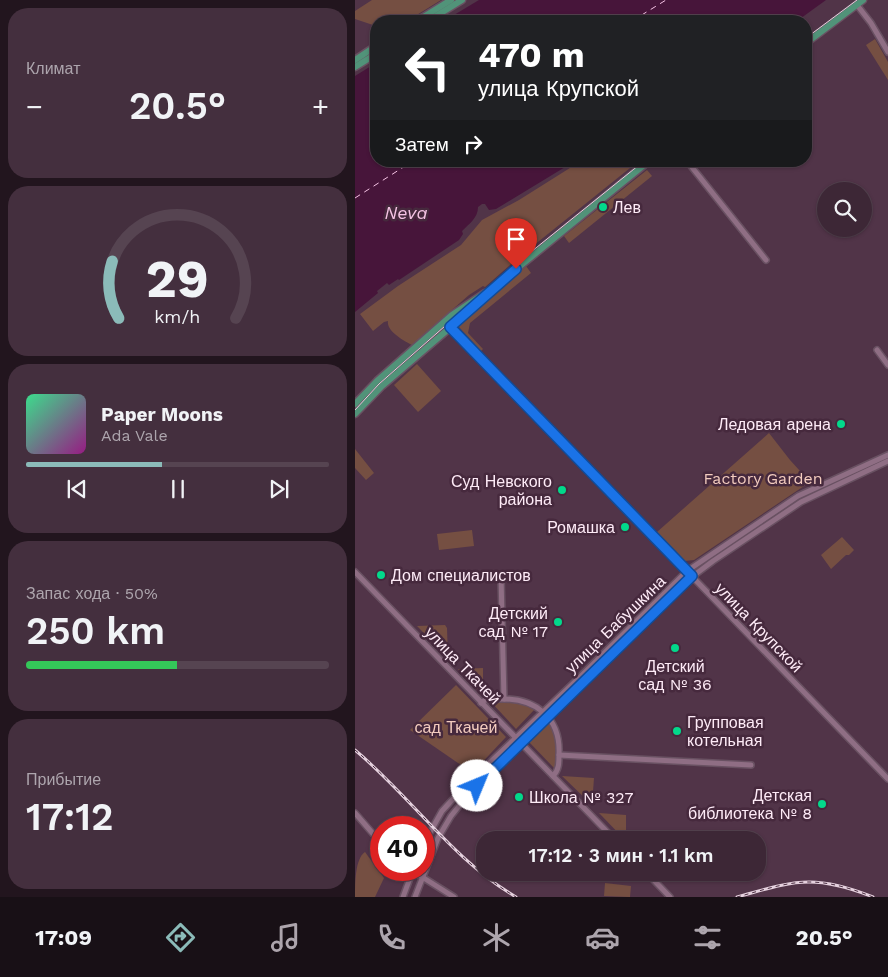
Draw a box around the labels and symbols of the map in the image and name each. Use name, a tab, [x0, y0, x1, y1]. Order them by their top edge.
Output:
place label: Лев	[613, 198, 641, 217]
marker: Лев	[597, 201, 609, 213]
water label: Neva	[384, 202, 428, 223]
pin	[495, 218, 537, 269]
place label: Ледовая арена	[718, 415, 831, 434]
marker: Ледовая арена	[835, 418, 847, 430]
park label: Factory Garden	[703, 469, 823, 488]
place label: Суд Невского района	[451, 472, 552, 509]
marker: Суд Невского района	[556, 484, 568, 496]
place label: Ромашка	[547, 518, 615, 537]
marker: Ромашка	[619, 521, 631, 533]
place label: Дом специалистов	[391, 566, 531, 585]
marker: Дом специалистов	[375, 569, 387, 581]
street label: улица Бабушкина	[561, 572, 670, 677]
street label: улица Крупской	[711, 579, 806, 676]
place label: Детский сад № 17	[478, 604, 548, 641]
marker: Детский сад № 17	[552, 616, 564, 628]
street label: улица Ткачей	[421, 623, 504, 708]
marker: Детский сад № 36	[669, 642, 681, 654]
place label: Детский сад № 36	[638, 657, 712, 694]
place label: Групповая котельная	[687, 713, 764, 750]
park label: сад Ткачей	[415, 718, 497, 737]
marker: Групповая котельная	[671, 725, 683, 737]
position arrow	[450, 759, 502, 811]
place label: Детская библиотека № 8	[688, 786, 812, 823]
place label: Школа № 327	[529, 788, 633, 807]
marker: Школа № 327	[513, 791, 525, 803]
marker: Детская библиотека № 8	[816, 798, 828, 810]
speed limit sign: 40	[370, 816, 435, 881]

